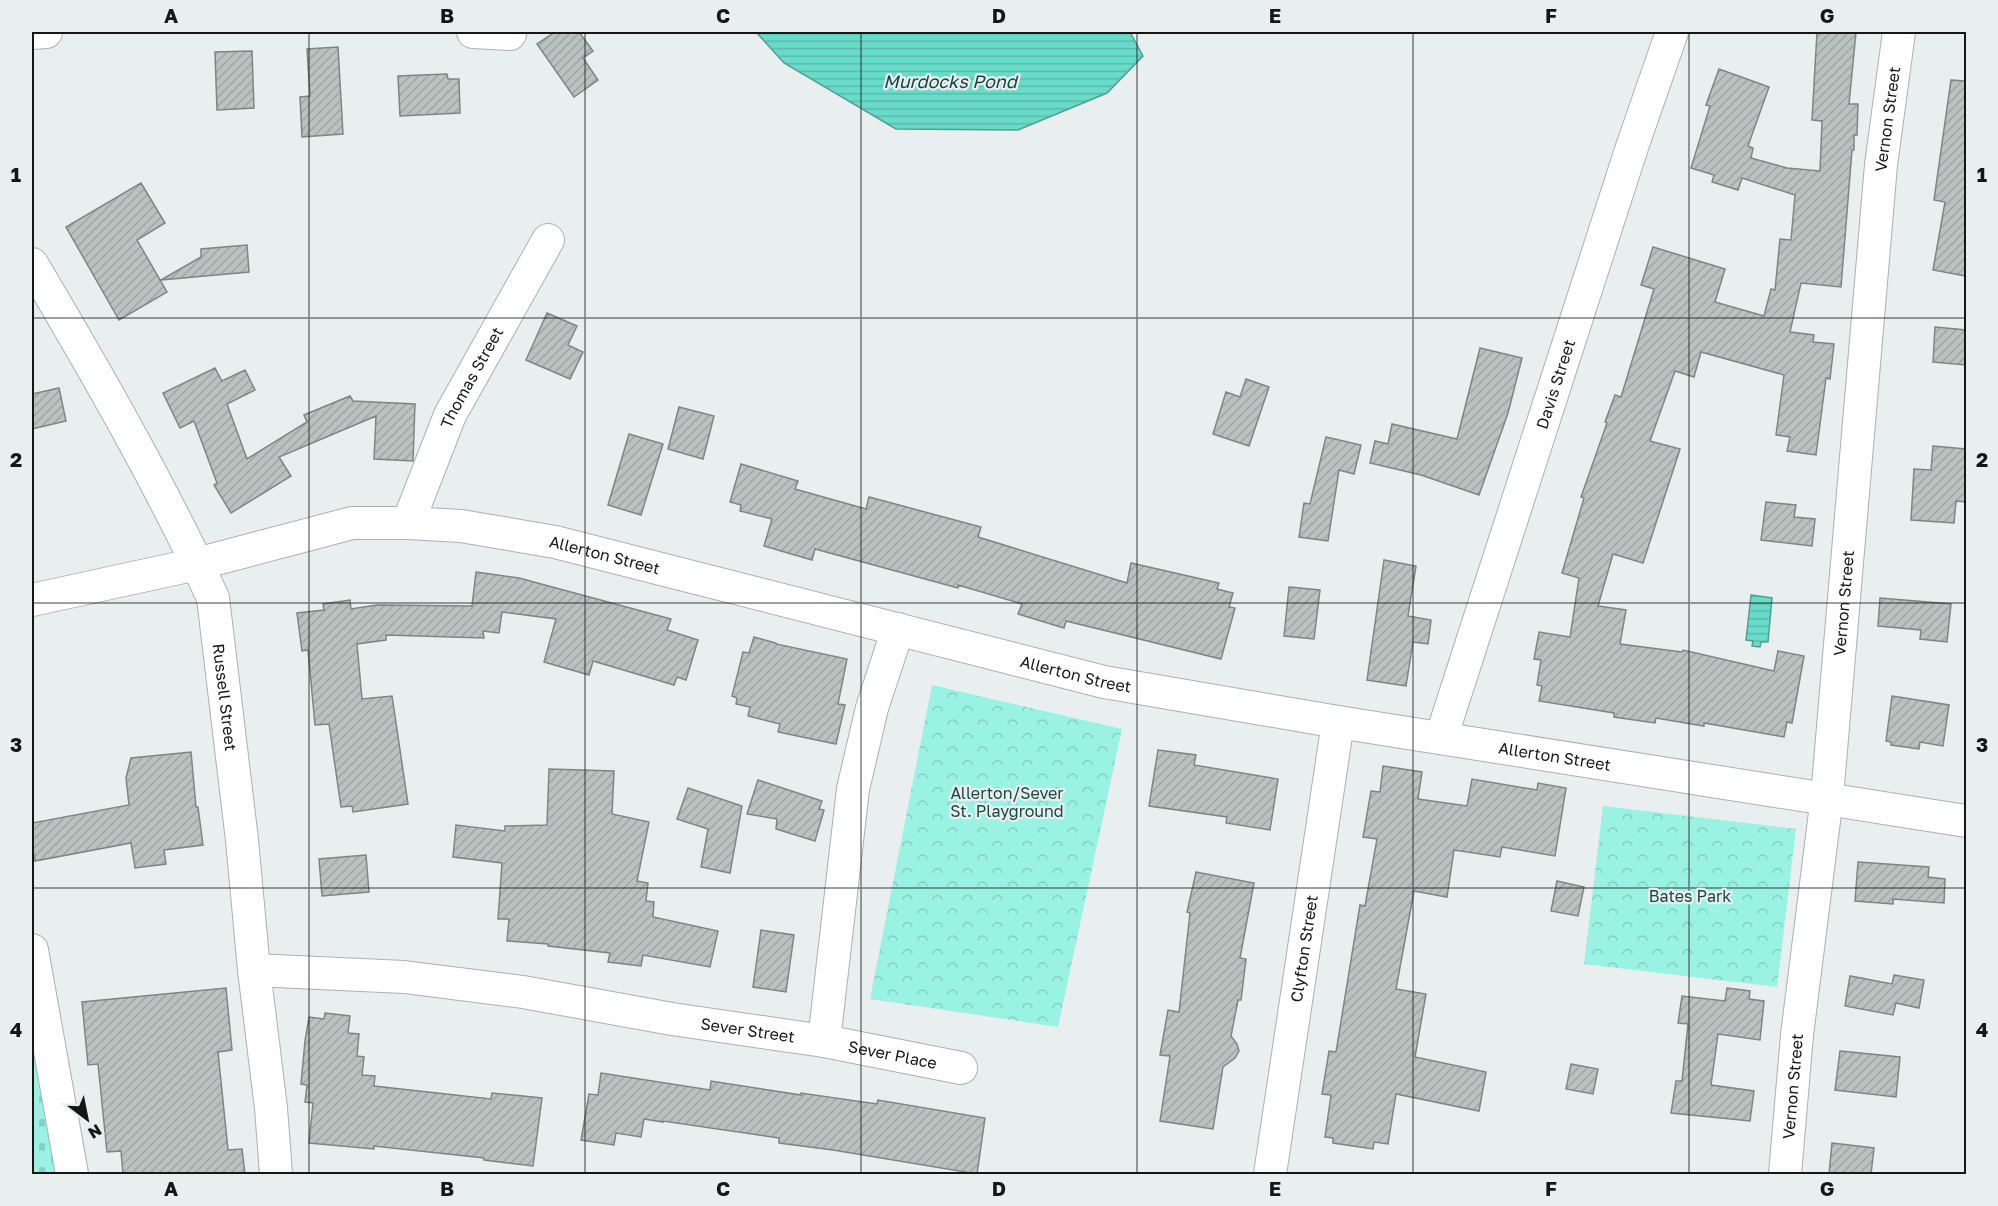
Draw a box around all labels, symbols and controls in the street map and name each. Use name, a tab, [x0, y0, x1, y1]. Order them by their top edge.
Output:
text: A	[164, 3, 178, 27]
text: B	[440, 3, 454, 27]
text: C	[716, 3, 730, 27]
text: D	[992, 3, 1006, 27]
text: E	[1269, 3, 1281, 27]
text: F	[1545, 3, 1557, 27]
text: G	[1820, 3, 1834, 27]
street label: Vernon Street	[1870, 65, 1904, 173]
water label: Murdocks Pond	[883, 70, 1019, 92]
text: 1	[11, 162, 21, 186]
text: 1	[1977, 162, 1987, 186]
street label: Thomas Street	[436, 323, 507, 431]
street label: Davis Street	[1532, 337, 1579, 431]
text: 2	[10, 447, 22, 471]
text: 2	[1976, 447, 1988, 471]
street label: Allerton Street	[548, 531, 662, 578]
street label: Vernon Street	[1829, 549, 1858, 657]
street label: Russell Street	[209, 642, 241, 752]
street label: Allerton Street	[1018, 651, 1133, 697]
text: 3	[10, 732, 22, 756]
text: 3	[1976, 732, 1988, 756]
street label: Allerton Street	[1497, 737, 1612, 775]
park label: Allerton/Sever St. Playground	[950, 783, 1064, 821]
park label: Bates Park	[1649, 886, 1731, 906]
street label: Clyfton Street	[1286, 894, 1322, 1004]
street label: Sever Street	[699, 1013, 796, 1047]
text: 4	[10, 1017, 22, 1041]
text: 4	[1976, 1017, 1988, 1041]
street label: Vernon Street	[1778, 1033, 1807, 1140]
street label: Sever Place	[847, 1036, 939, 1073]
north arrow	[57, 1089, 117, 1149]
text: N	[84, 1120, 105, 1143]
text: A	[164, 1176, 178, 1200]
text: B	[440, 1176, 454, 1200]
text: C	[716, 1176, 730, 1200]
text: D	[992, 1176, 1006, 1200]
text: E	[1269, 1176, 1281, 1200]
text: F	[1545, 1176, 1557, 1200]
text: G	[1820, 1176, 1834, 1200]

